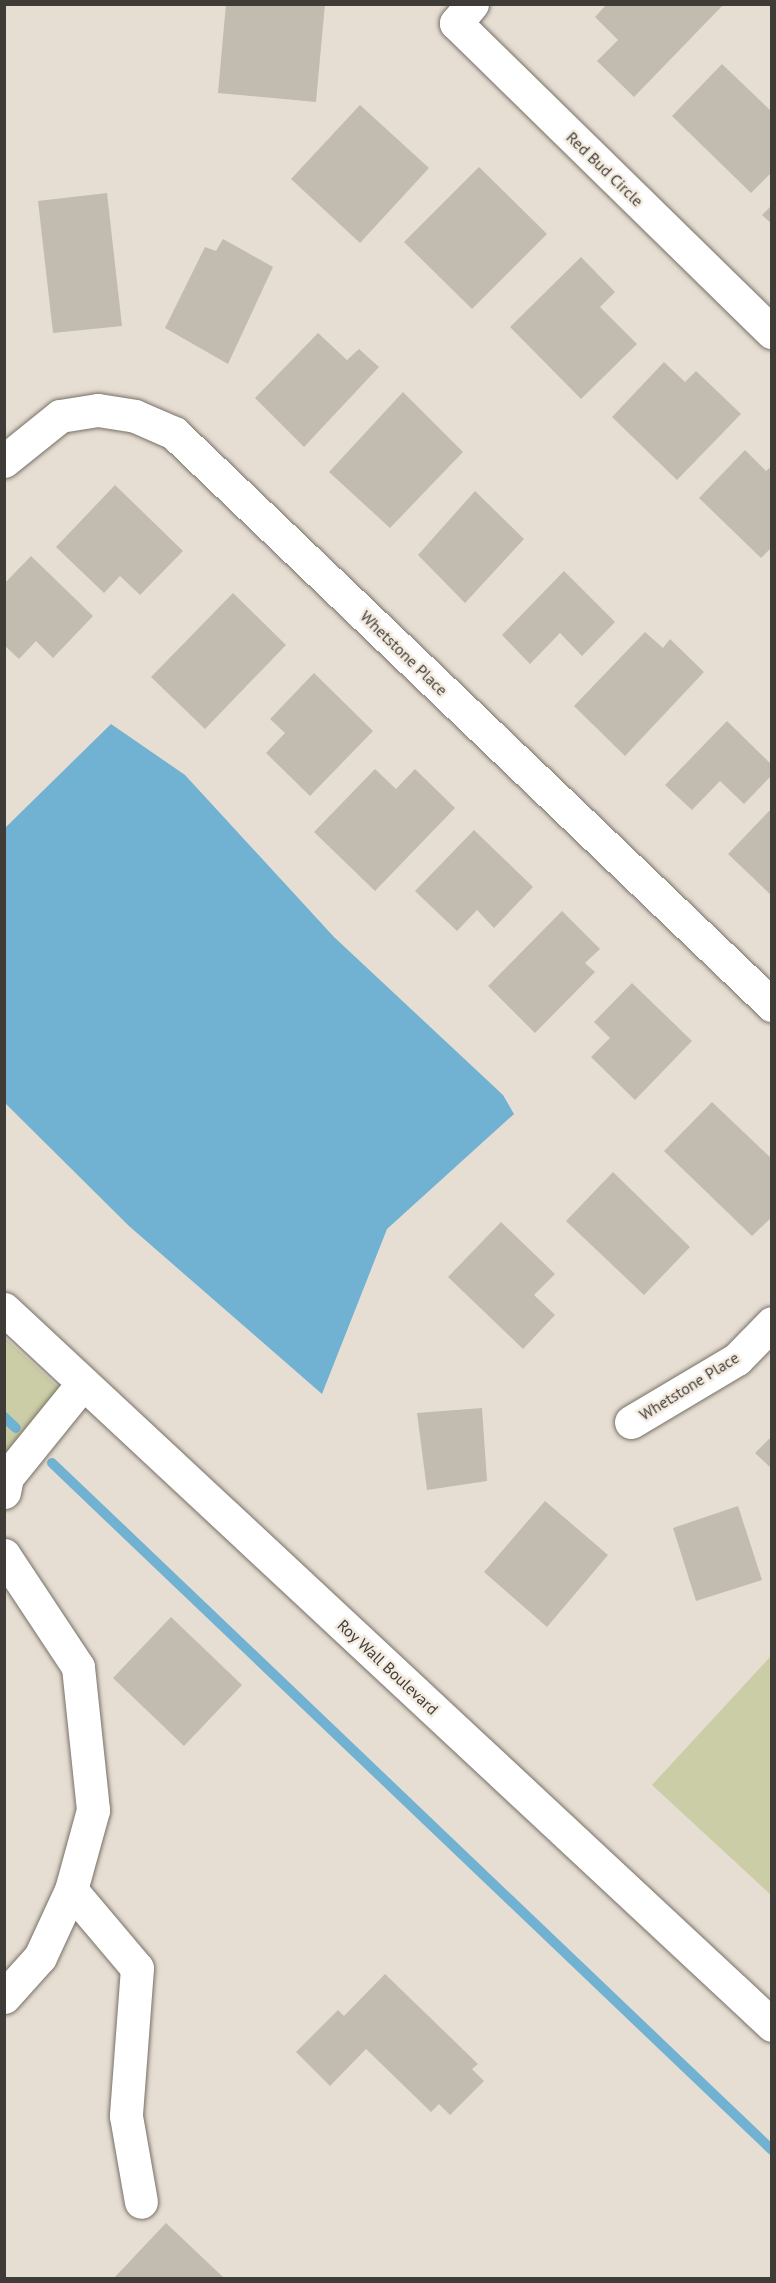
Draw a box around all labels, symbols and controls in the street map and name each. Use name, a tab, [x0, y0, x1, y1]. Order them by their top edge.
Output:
street label: Red Bud Circle	[563, 128, 647, 210]
street label: Whetstone Place	[356, 607, 452, 699]
street label: Whetstone Place	[636, 1348, 742, 1424]
street label: Roy Wall Boulevard	[333, 1615, 443, 1719]

